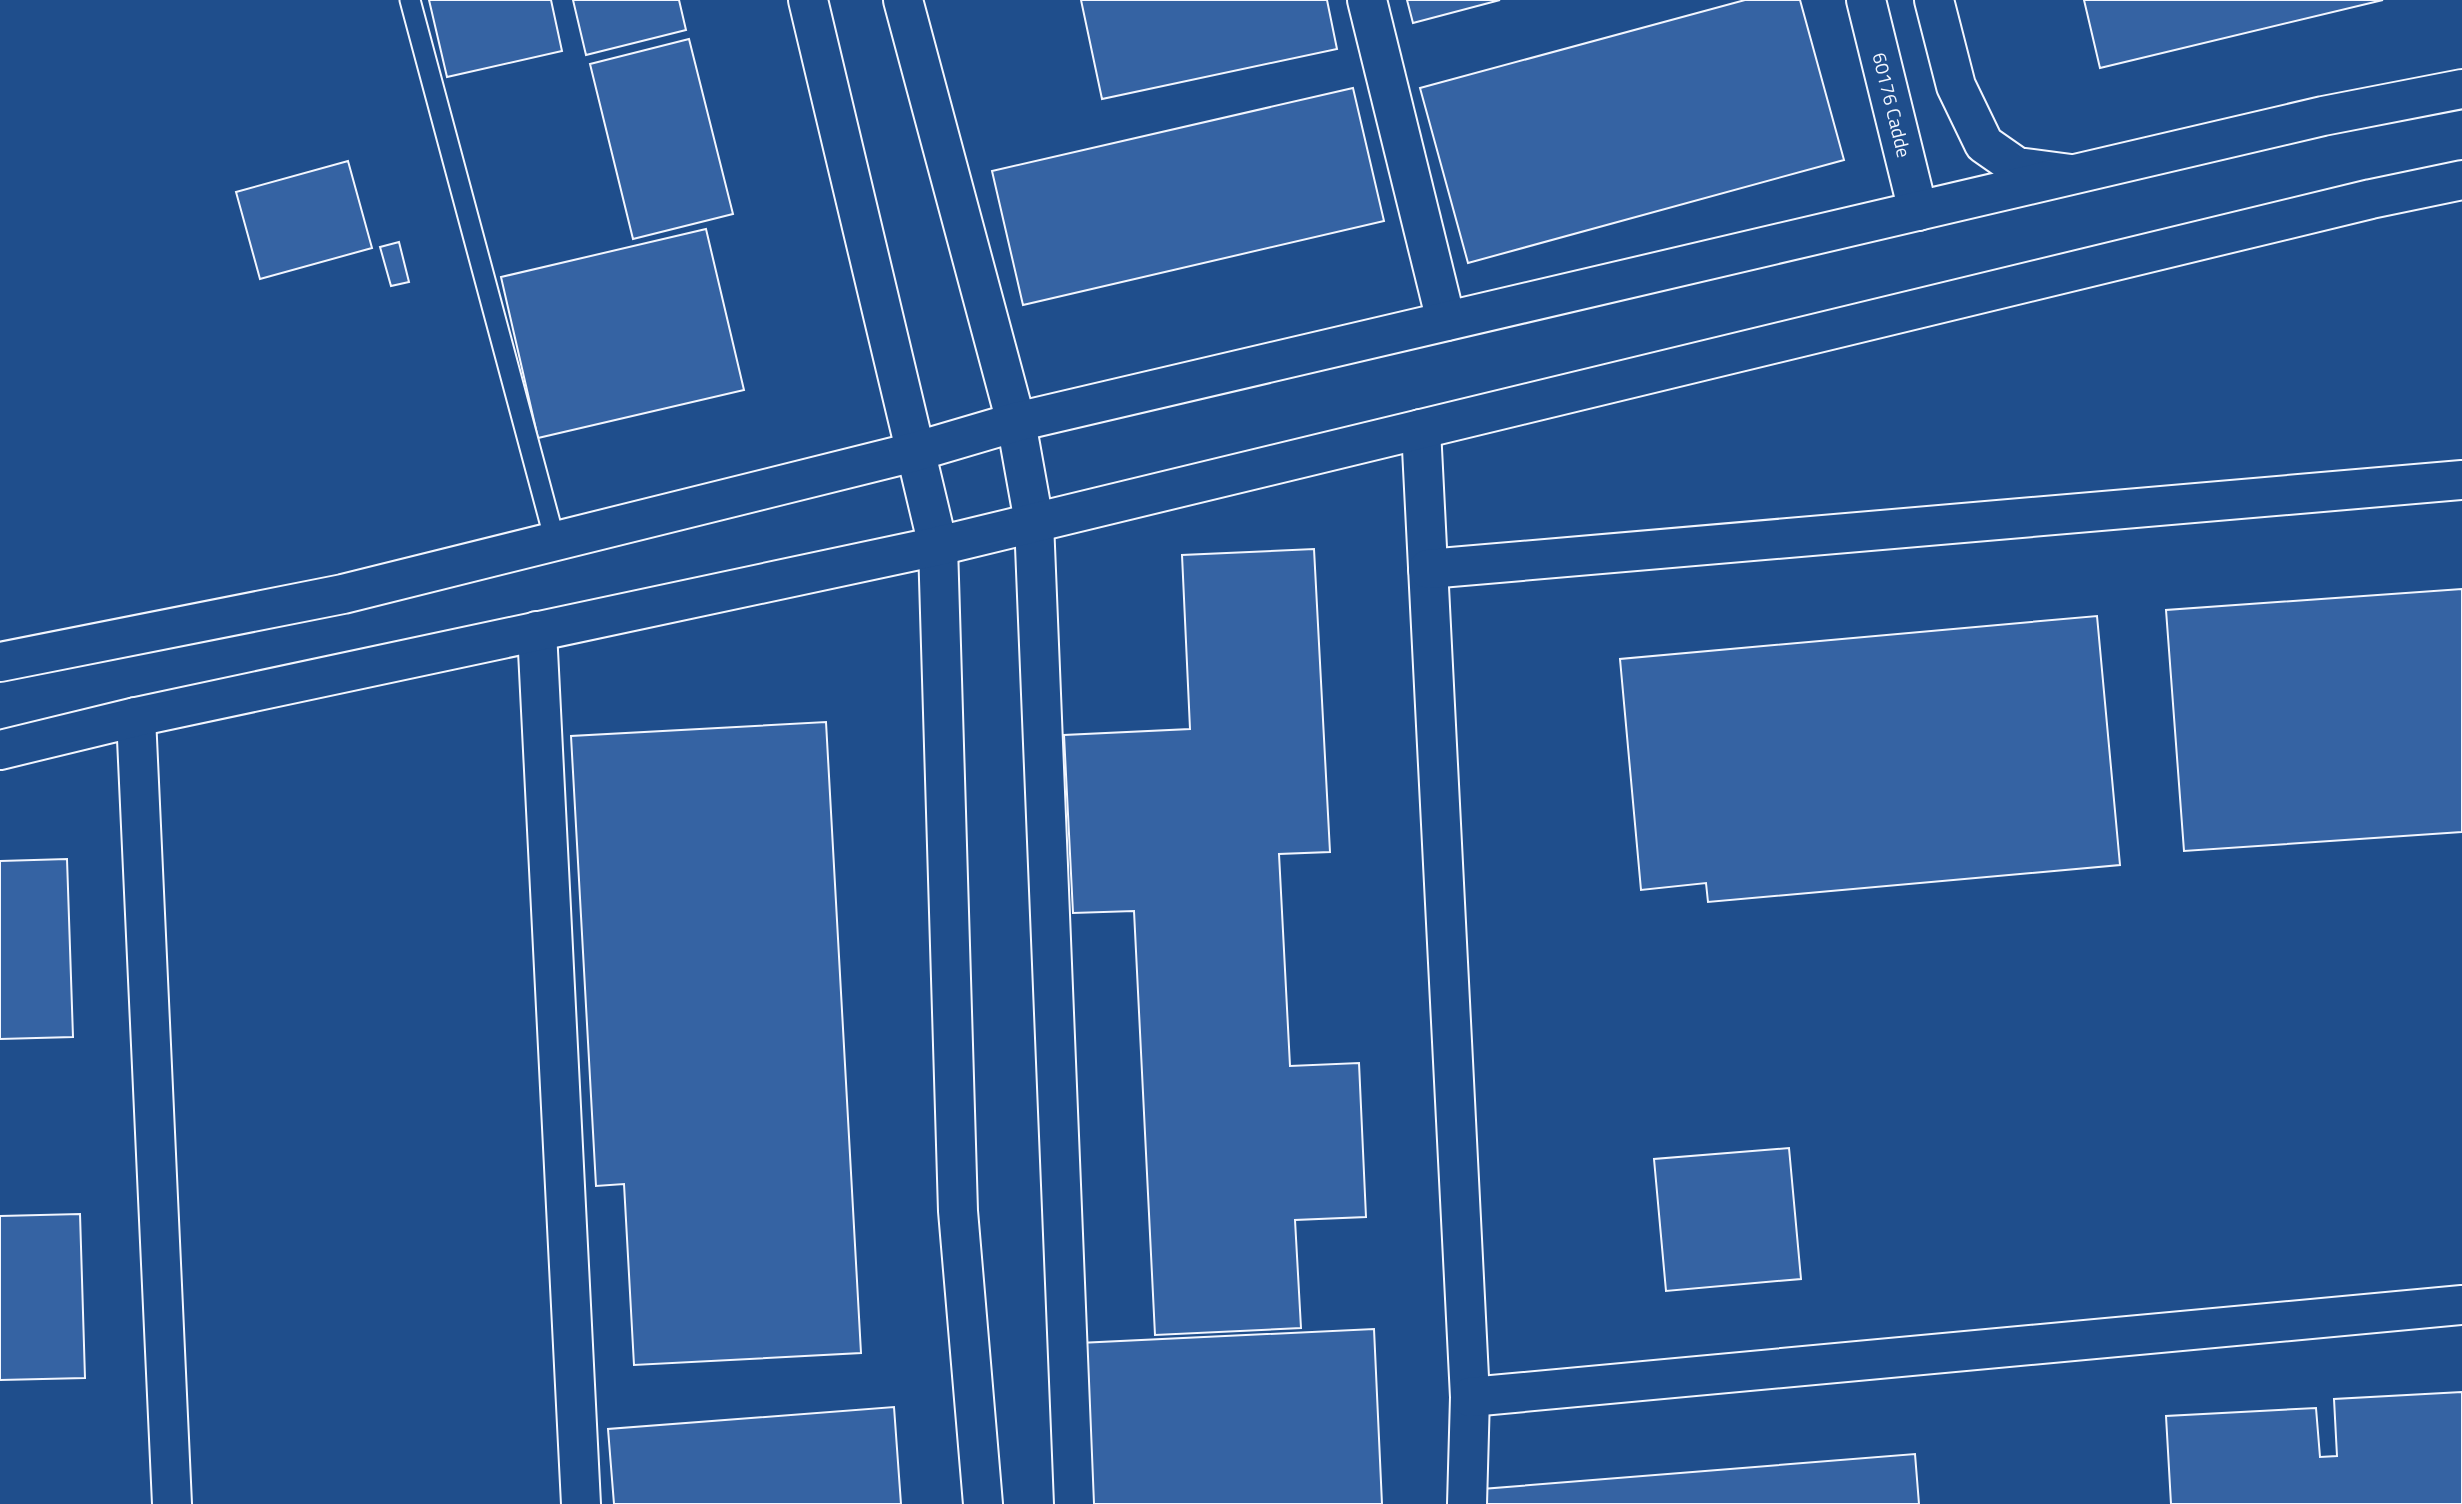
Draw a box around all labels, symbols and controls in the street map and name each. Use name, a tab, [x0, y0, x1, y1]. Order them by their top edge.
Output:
street label: 60176 Cadde	[1865, 49, 1919, 160]

